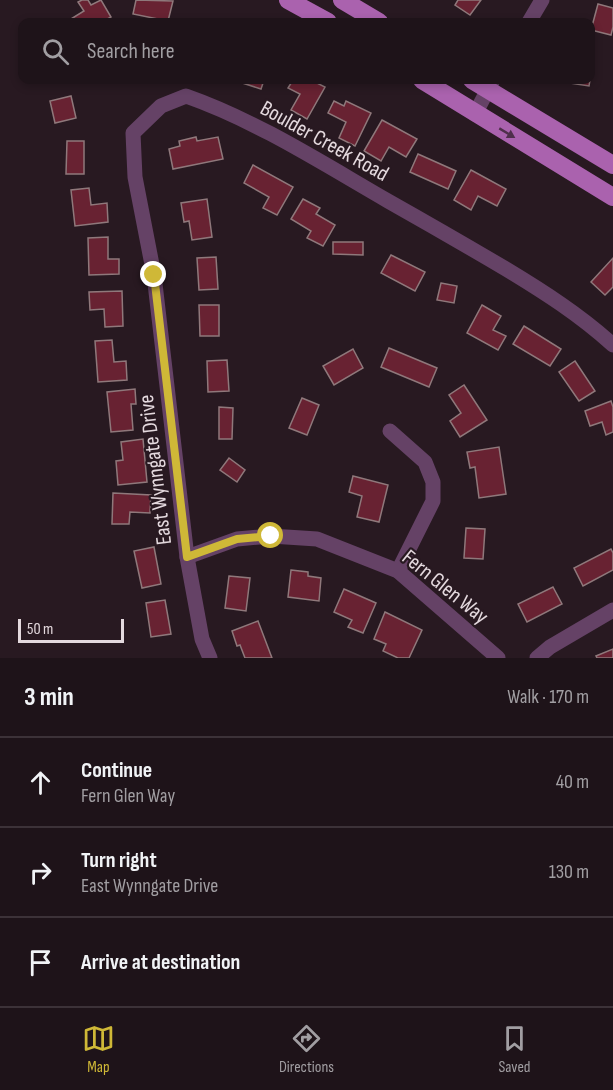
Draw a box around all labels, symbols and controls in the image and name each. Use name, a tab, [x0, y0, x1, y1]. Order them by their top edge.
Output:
search box	[18, 18, 595, 84]
icon: search	[39, 35, 72, 68]
text: Search here	[87, 38, 174, 65]
street label: Boulder Creek Road	[255, 95, 393, 188]
one-way arrow	[499, 128, 515, 139]
route end	[140, 261, 166, 287]
street label: East Wynngate Drive	[133, 393, 178, 546]
route start	[257, 522, 283, 548]
street label: Fern Glen Way	[396, 544, 494, 631]
scale bar	[18, 616, 124, 644]
text: 50 m	[27, 620, 53, 639]
text: 3 min	[24, 682, 74, 713]
text: Walk · 170 m	[507, 685, 589, 709]
text: Continue	[81, 757, 152, 784]
icon: ahead	[24, 766, 57, 799]
text: 40 m	[556, 770, 589, 794]
text: Fern Glen Way	[81, 784, 175, 808]
text: Turn right	[81, 847, 157, 874]
icon: right	[24, 856, 57, 889]
text: 130 m	[549, 860, 589, 884]
text: East Wynngate Drive	[81, 874, 218, 898]
icon: arrive	[24, 946, 57, 979]
text: Arrive at destination	[81, 949, 240, 976]
tab: Map	[82, 1022, 115, 1077]
tab: Directions	[279, 1022, 334, 1077]
tab: Saved	[498, 1022, 531, 1077]

